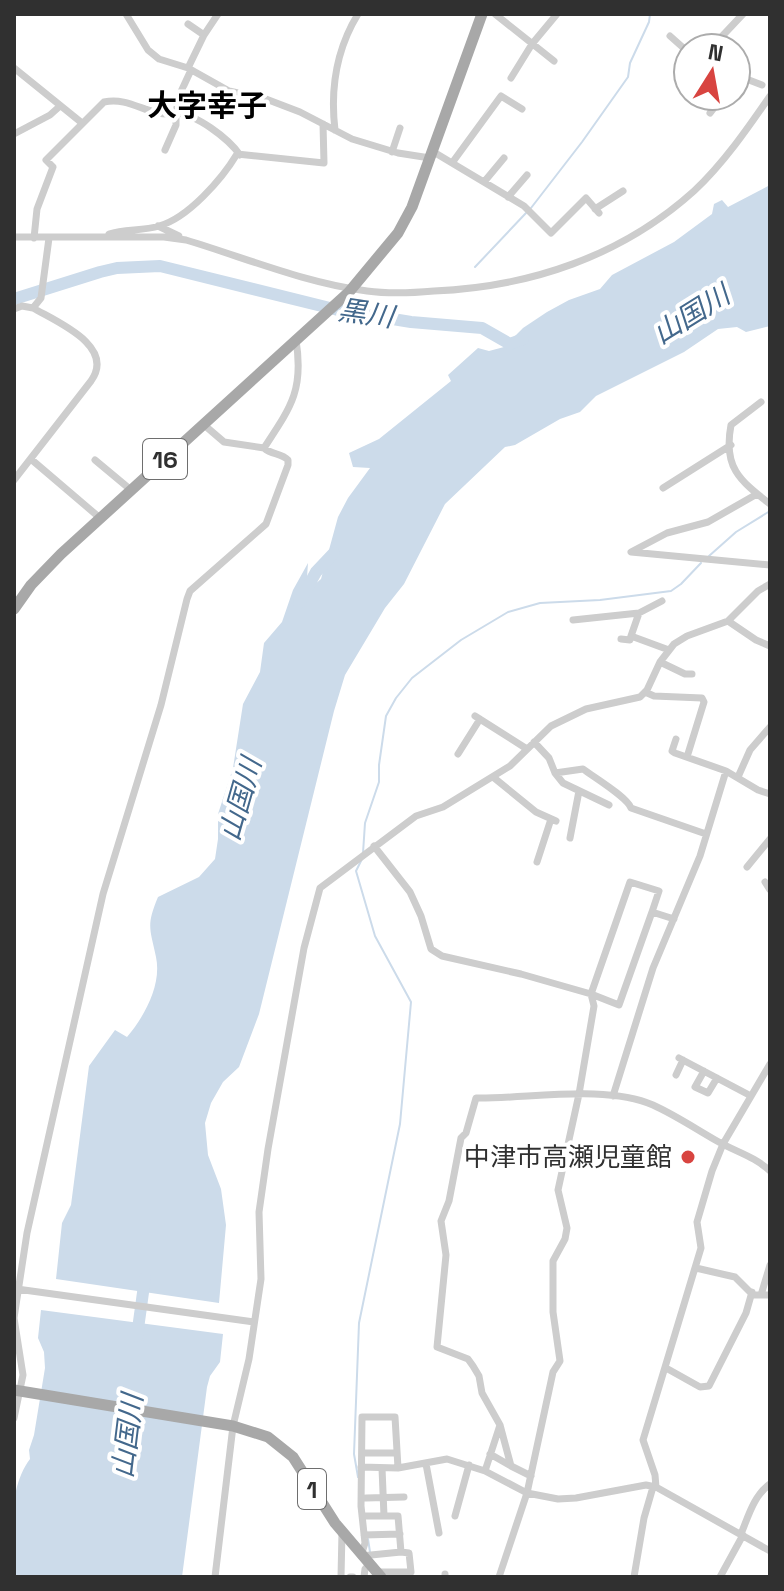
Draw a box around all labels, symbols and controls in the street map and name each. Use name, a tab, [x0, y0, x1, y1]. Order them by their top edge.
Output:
north arrow	[672, 32, 752, 112]
text: N	[706, 37, 726, 68]
district label: 大字幸子	[147, 86, 267, 125]
water label: 山国川	[646, 275, 739, 352]
water label: 黒川	[336, 291, 399, 335]
road number: 16	[143, 439, 187, 479]
water label: 山国川	[211, 751, 270, 844]
place label: 中津市高瀬児童館	[464, 1140, 672, 1174]
marker: 中津市高瀬児童館	[679, 1148, 697, 1166]
water label: 山国川	[104, 1389, 150, 1480]
road number: 1	[298, 1469, 326, 1509]

